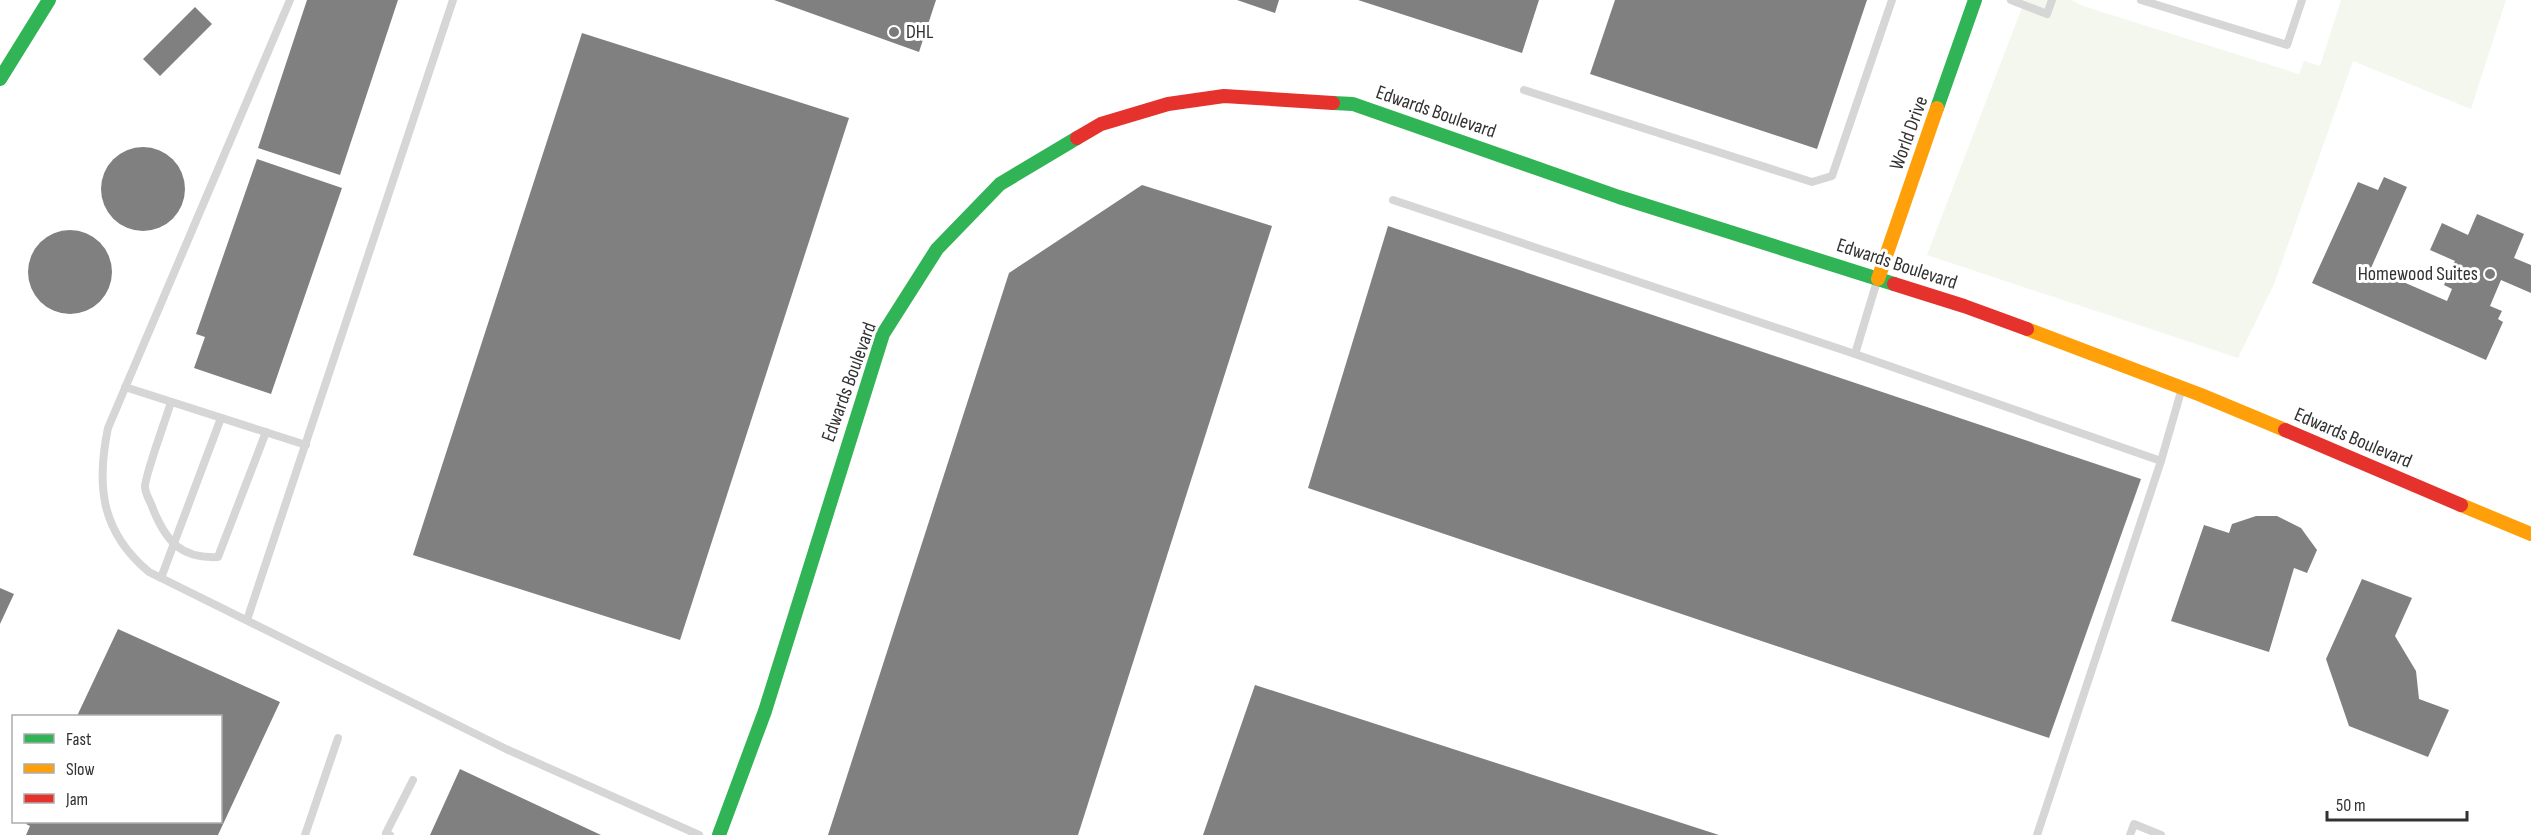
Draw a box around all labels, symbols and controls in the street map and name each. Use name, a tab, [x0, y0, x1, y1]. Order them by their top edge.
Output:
place label: DHL	[906, 20, 934, 44]
marker: DHL	[887, 25, 901, 39]
street label: Edwards Boulevard	[1373, 80, 1499, 144]
street label: World Drive	[1885, 93, 1933, 173]
street label: Edwards Boulevard	[1834, 233, 1960, 295]
place label: Homewood Suites	[2358, 262, 2478, 286]
marker: Homewood Suites	[2483, 267, 2497, 281]
street label: Edwards Boulevard	[816, 319, 882, 445]
street label: Edwards Boulevard	[2291, 402, 2415, 474]
legend	[12, 715, 222, 823]
text: Fast	[66, 729, 92, 750]
text: Slow	[66, 759, 95, 780]
scale bar	[2327, 784, 2466, 822]
text: Jam	[65, 789, 88, 810]
text: 50 m	[2336, 795, 2366, 816]

